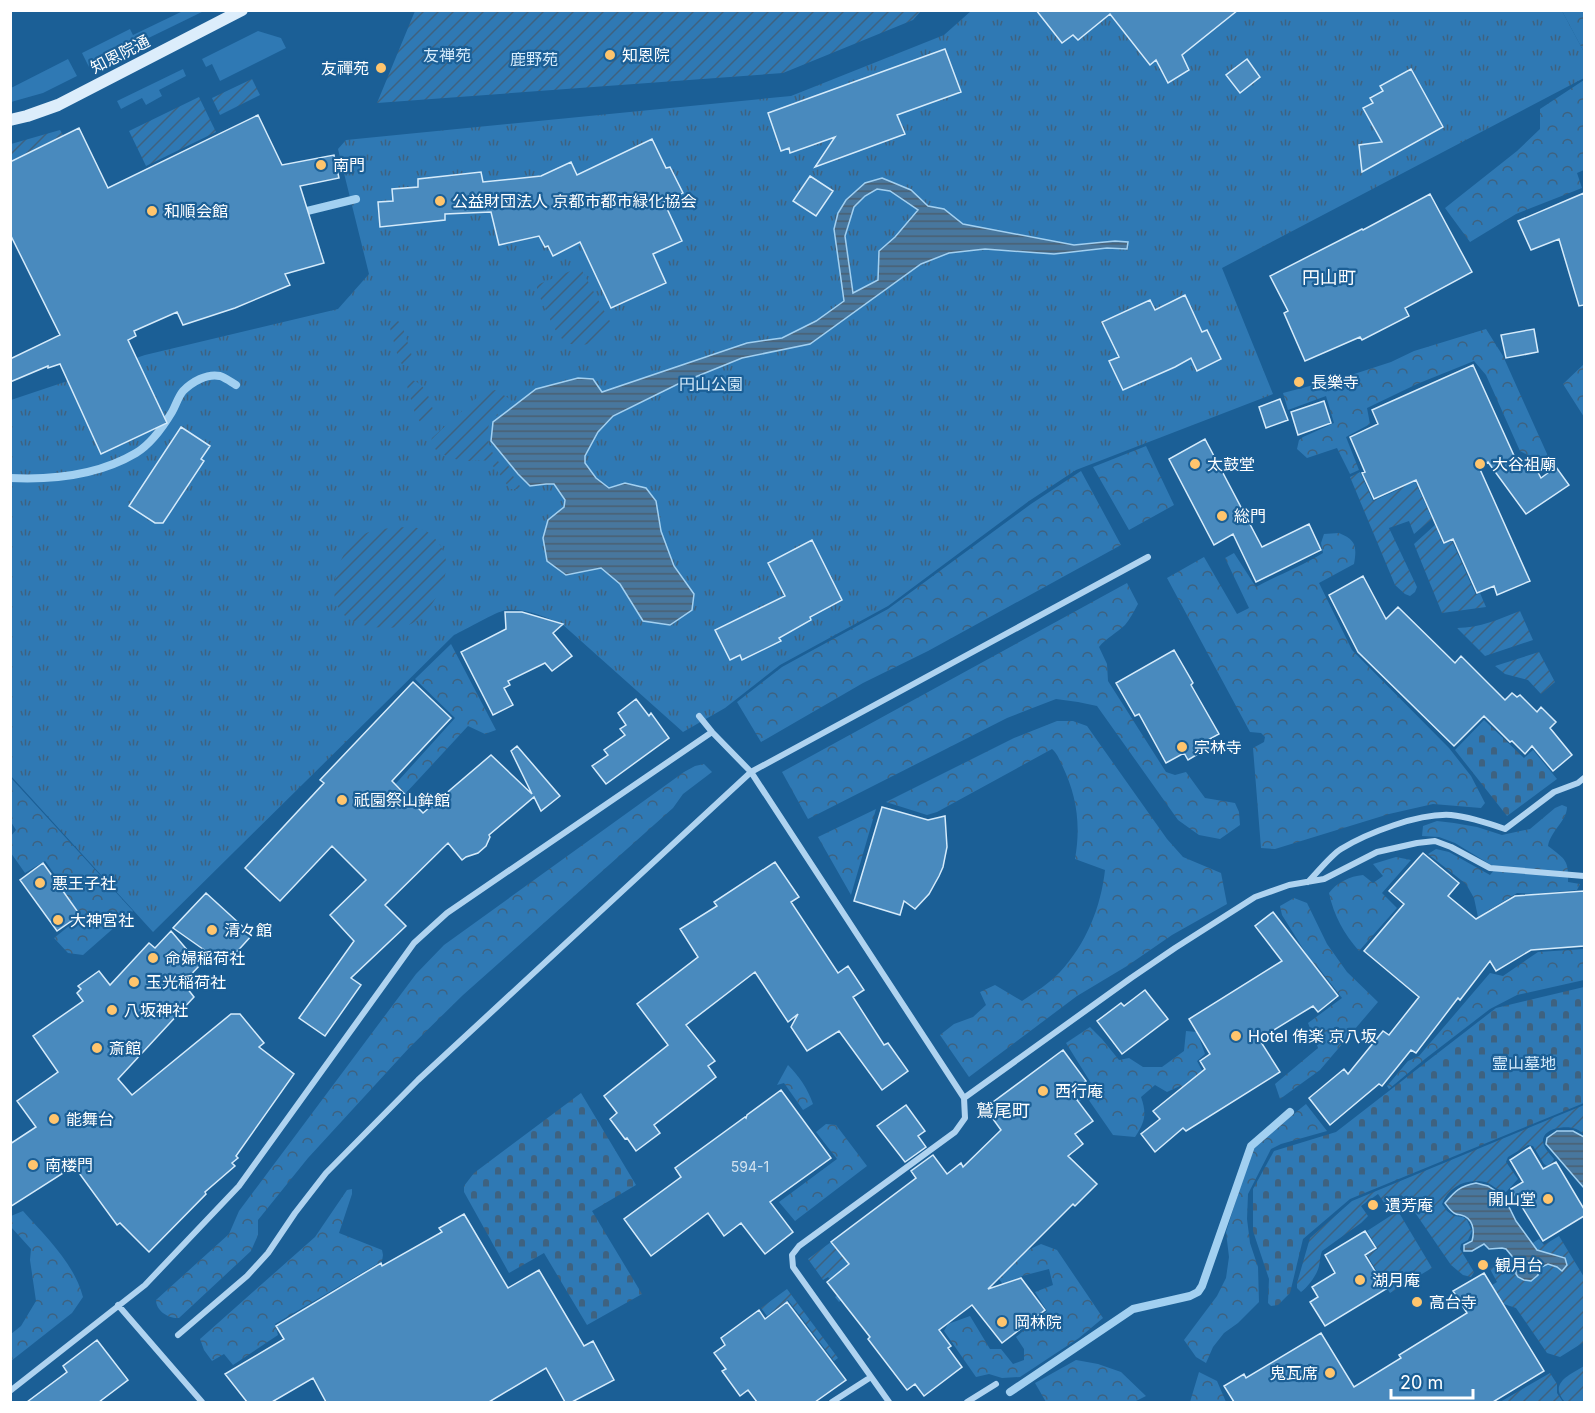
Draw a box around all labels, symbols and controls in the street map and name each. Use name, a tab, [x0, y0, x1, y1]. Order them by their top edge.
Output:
street label: 知恩院通	[87, 31, 153, 77]
park label: 友禅苑	[423, 45, 471, 65]
place label: 知恩院	[622, 45, 670, 65]
marker: 知恩院	[603, 48, 617, 62]
park label: 鹿野苑	[510, 49, 558, 69]
place label: 友禪苑	[321, 58, 369, 78]
marker: 友禪苑	[374, 61, 388, 75]
place label: 南門	[333, 155, 365, 175]
marker: 南門	[314, 158, 328, 172]
place label: 公益財団法人 京都市都市緑化協会	[452, 191, 697, 211]
marker: 公益財団法人 京都市都市緑化協会	[433, 194, 447, 208]
place label: 和順会館	[164, 201, 228, 221]
marker: 和順会館	[145, 204, 159, 218]
district label: 円山町	[1302, 267, 1356, 288]
place label: 長樂寺	[1311, 372, 1359, 392]
park label: 円山公園	[679, 374, 743, 394]
marker: 長樂寺	[1292, 375, 1306, 389]
place label: 太鼓堂	[1207, 454, 1255, 474]
place label: 大谷祖廟	[1492, 454, 1556, 474]
marker: 太鼓堂	[1188, 457, 1202, 471]
marker: 大谷祖廟	[1473, 457, 1487, 471]
place label: 総門	[1234, 506, 1266, 526]
marker: 総門	[1215, 509, 1229, 523]
place label: 宗林寺	[1194, 737, 1242, 757]
marker: 宗林寺	[1175, 740, 1189, 754]
place label: 祇園祭山鉾館	[354, 790, 450, 810]
marker: 祇園祭山鉾館	[335, 793, 349, 807]
place label: 悪王子社	[52, 873, 116, 893]
marker: 悪王子社	[33, 876, 47, 890]
place label: 大神宮社	[70, 910, 134, 930]
marker: 大神宮社	[51, 913, 65, 927]
place label: 清々館	[224, 920, 272, 940]
marker: 清々館	[205, 923, 219, 937]
place label: 命婦稲荷社	[165, 948, 245, 968]
marker: 命婦稲荷社	[146, 951, 160, 965]
place label: 玉光稲荷社	[146, 972, 226, 992]
marker: 玉光稲荷社	[127, 975, 141, 989]
place label: 八坂神社	[124, 1000, 188, 1020]
marker: 八坂神社	[105, 1003, 119, 1017]
place label: Hotel 侑楽 京八坂	[1248, 1026, 1377, 1046]
marker: Hotel 侑楽 京八坂	[1229, 1029, 1243, 1043]
place label: 斎館	[109, 1038, 141, 1058]
marker: 斎館	[90, 1041, 104, 1055]
park label: 霊山墓地	[1492, 1053, 1556, 1073]
place label: 西行庵	[1055, 1081, 1103, 1101]
marker: 西行庵	[1036, 1084, 1050, 1098]
district label: 鷲尾町	[976, 1100, 1030, 1121]
place label: 能舞台	[66, 1109, 114, 1129]
marker: 能舞台	[47, 1112, 61, 1126]
place label: 南楼門	[45, 1155, 93, 1175]
marker: 南楼門	[26, 1158, 40, 1172]
house number: 594-1	[731, 1158, 769, 1175]
place label: 開山堂	[1488, 1189, 1536, 1209]
marker: 開山堂	[1541, 1192, 1555, 1206]
place label: 遺芳庵	[1385, 1195, 1433, 1215]
marker: 遺芳庵	[1366, 1198, 1380, 1212]
place label: 観月台	[1495, 1255, 1543, 1275]
marker: 観月台	[1476, 1258, 1490, 1272]
place label: 湖月庵	[1372, 1270, 1420, 1290]
marker: 湖月庵	[1353, 1273, 1367, 1287]
place label: 高台寺	[1429, 1292, 1477, 1312]
marker: 高台寺	[1410, 1295, 1424, 1309]
place label: 岡林院	[1014, 1312, 1062, 1332]
marker: 岡林院	[995, 1315, 1009, 1329]
scale bar	[1391, 1362, 1474, 1400]
place label: 鬼瓦席	[1270, 1363, 1318, 1383]
marker: 鬼瓦席	[1323, 1366, 1337, 1380]
text: 20 m	[1400, 1372, 1443, 1393]

